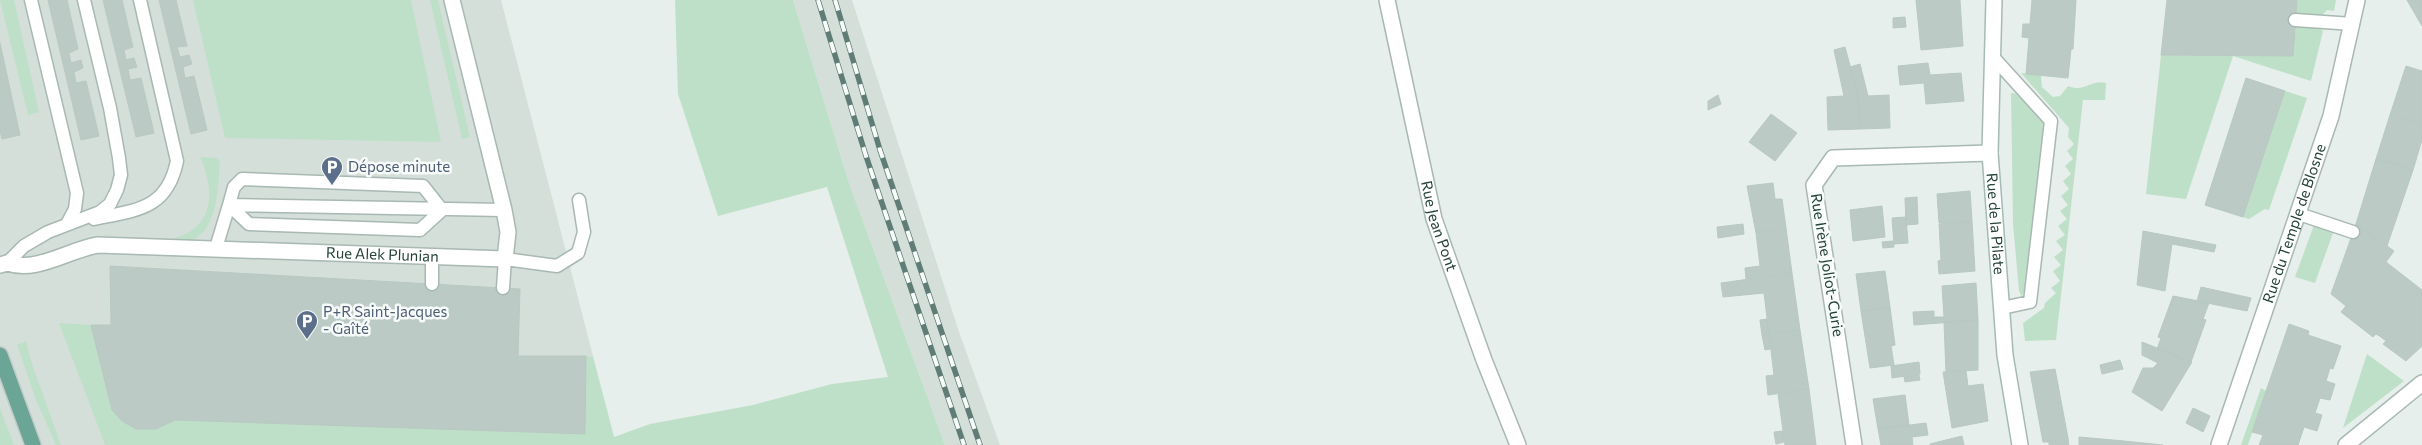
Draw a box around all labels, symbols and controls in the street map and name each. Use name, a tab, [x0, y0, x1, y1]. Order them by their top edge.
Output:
street label: Rue du Temple de Blosne	[2258, 141, 2329, 305]
parking icon: Dépose minute	[320, 155, 344, 186]
place label: Dépose minute	[348, 157, 450, 175]
street label: Rue de la Pilate	[1983, 172, 2009, 275]
street label: Rue Jean Pont	[1418, 179, 1462, 273]
street label: Rue Irène Joliot-Curie	[1808, 192, 1848, 338]
street label: Rue Alek Plunian	[326, 243, 439, 265]
place label: P+R Saint-Jacques - Gaîté	[323, 302, 447, 337]
parking icon: P+R Saint-Jacques - Gaîté	[295, 309, 319, 340]

